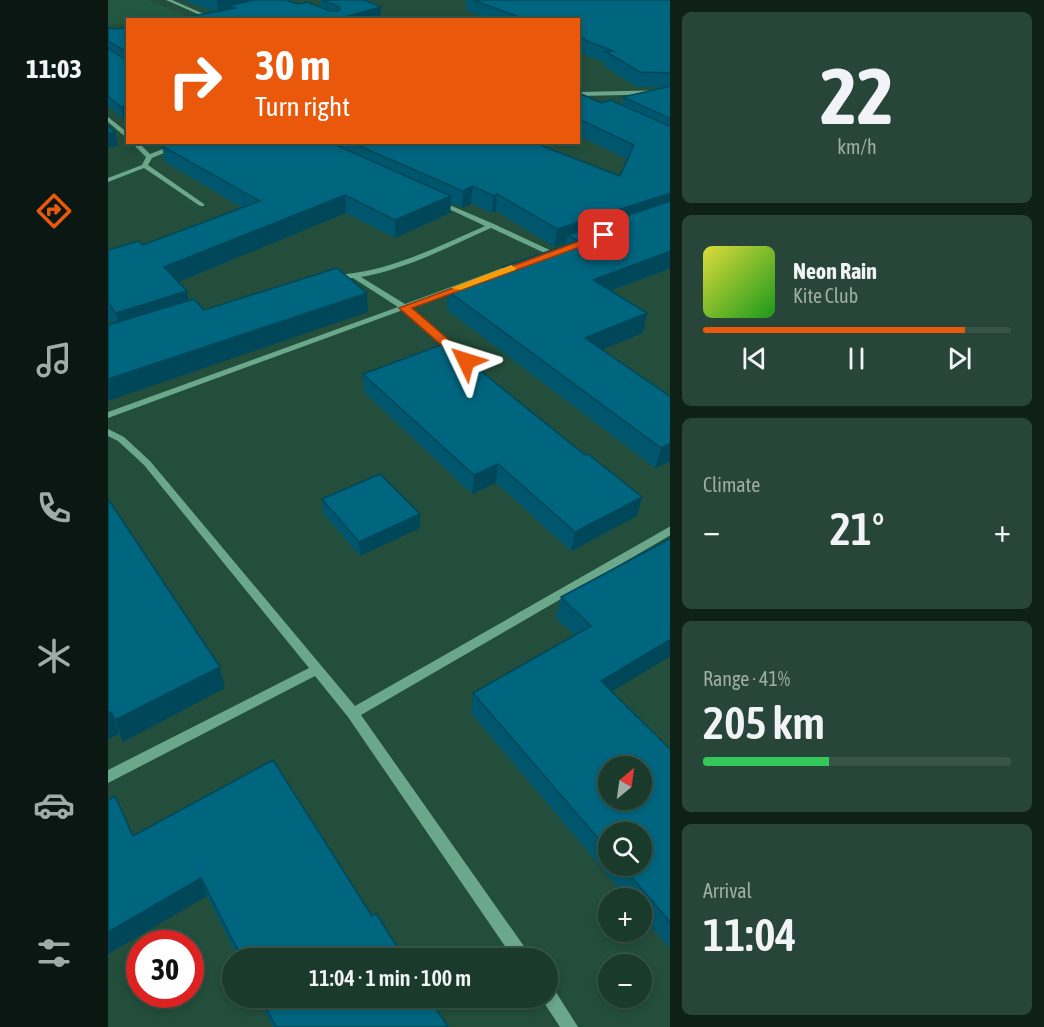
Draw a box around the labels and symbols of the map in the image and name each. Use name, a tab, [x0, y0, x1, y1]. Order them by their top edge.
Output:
pin	[578, 209, 629, 260]
position arrow	[434, 329, 498, 393]
north arrow	[598, 756, 652, 810]
speed limit sign: 30	[126, 930, 204, 1008]

